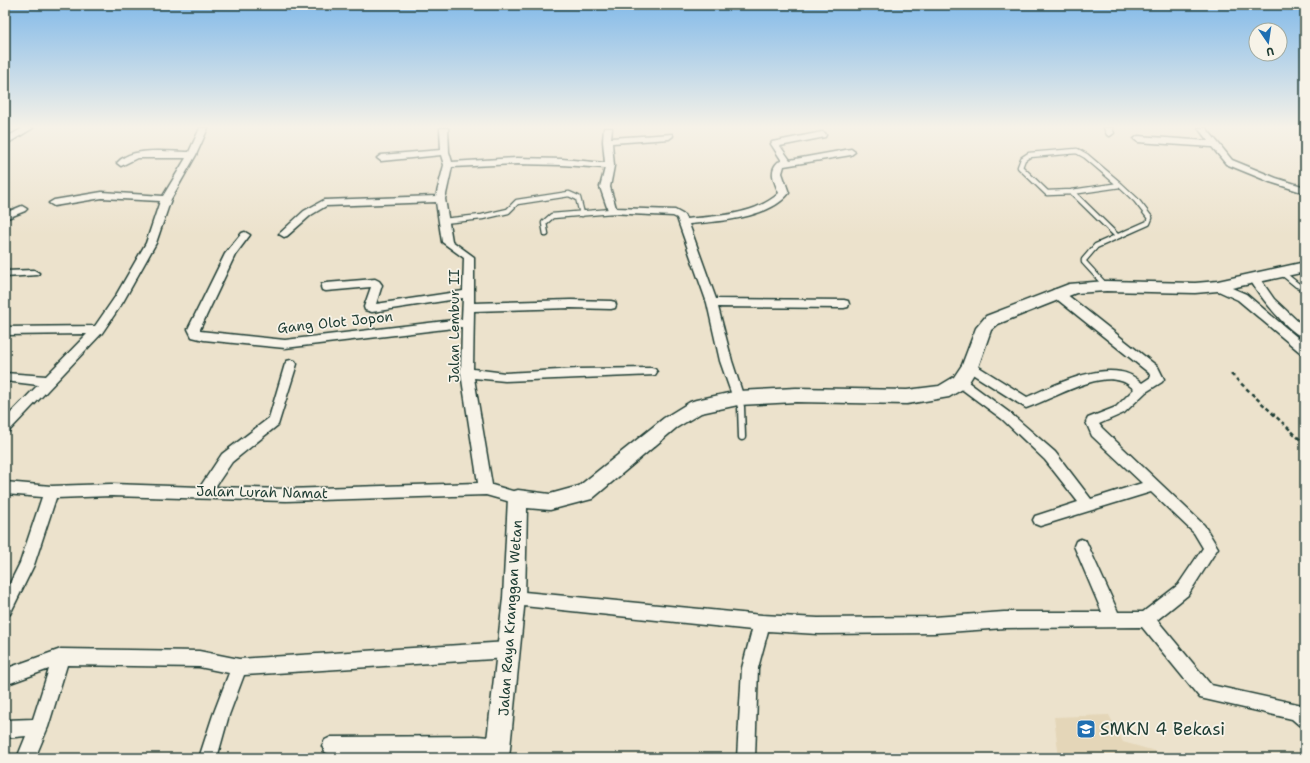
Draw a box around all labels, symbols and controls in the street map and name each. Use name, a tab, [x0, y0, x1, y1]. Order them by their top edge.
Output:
north arrow	[1248, 22, 1288, 62]
text: U	[1265, 43, 1275, 59]
street label: Jalan Lembur II	[445, 269, 463, 383]
street label: Gang Olot Jopon	[276, 307, 394, 337]
street label: Jalan Lurah Namat	[196, 482, 328, 502]
street label: Jalan Raya Kranggan Wetan	[494, 519, 526, 717]
school or university icon: SMKN 4 Bekasi	[1075, 718, 1097, 740]
place label: SMKN 4 Bekasi	[1100, 718, 1225, 740]

